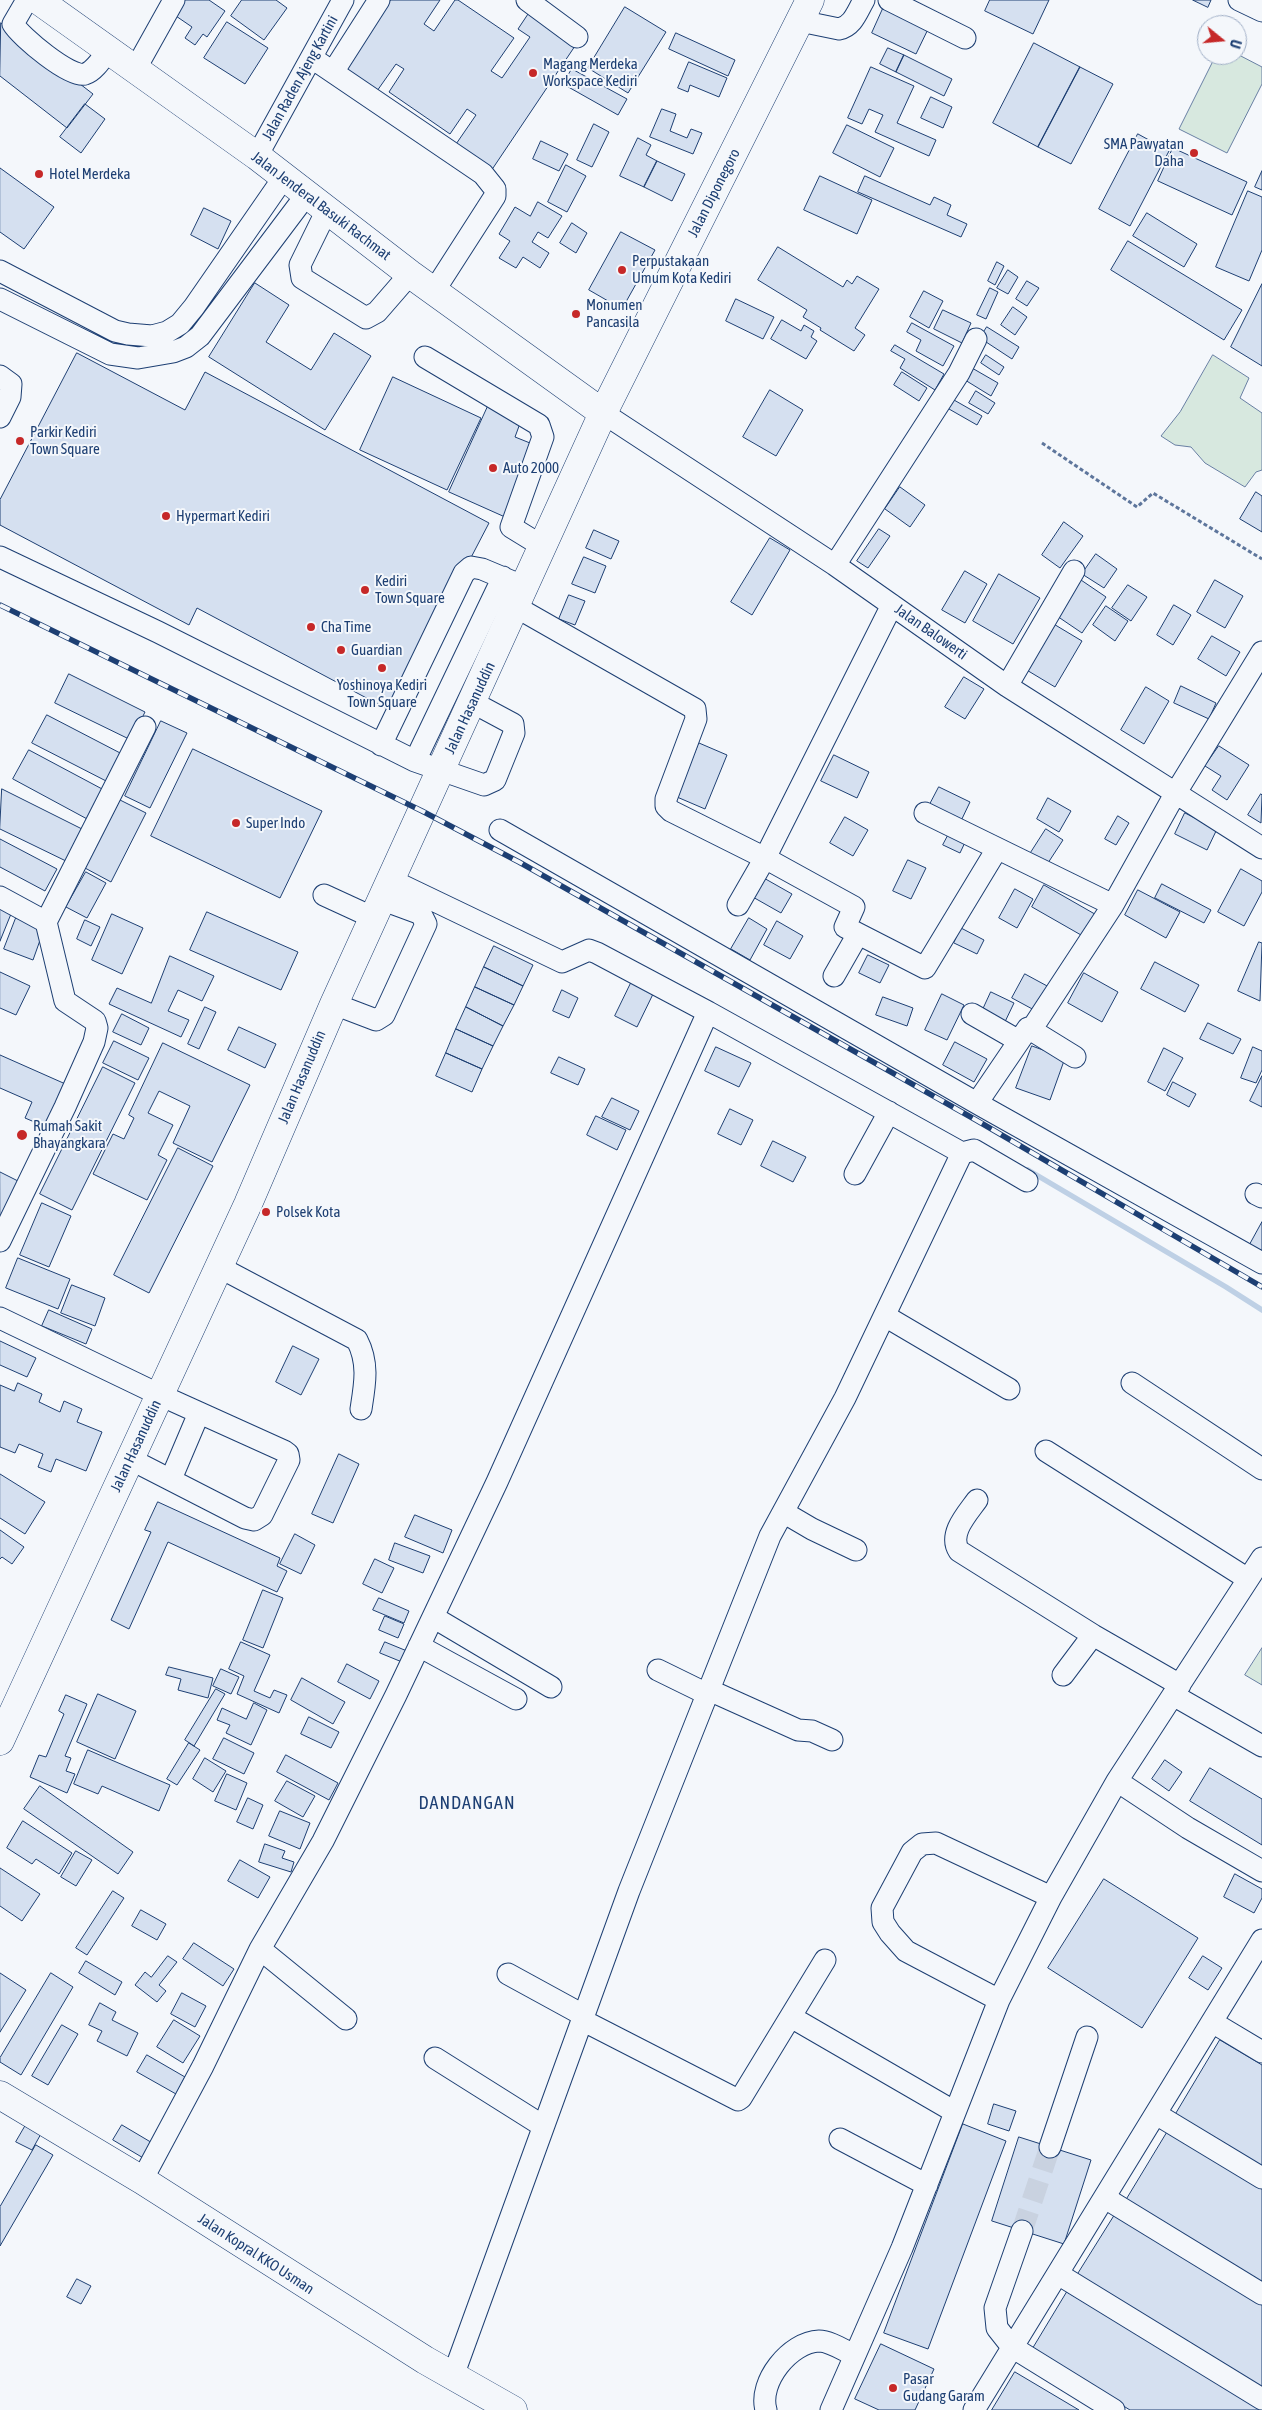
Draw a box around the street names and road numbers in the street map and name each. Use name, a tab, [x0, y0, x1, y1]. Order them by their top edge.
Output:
street label: Jalan Raden Ajeng Kartini	[258, 12, 342, 144]
street label: Jalan Diponegoro	[684, 146, 744, 240]
street label: Jalan Jenderal Basuki Rachmat	[248, 148, 394, 264]
street label: Jalan Balowerti	[891, 600, 971, 664]
street label: Jalan Hasanuddin	[441, 659, 499, 757]
street label: Jalan Hasanuddin	[274, 1028, 330, 1126]
street label: Jalan Hasanuddin	[107, 1397, 165, 1495]
street label: Jalan Kopral KKO Usman	[195, 2210, 317, 2298]

